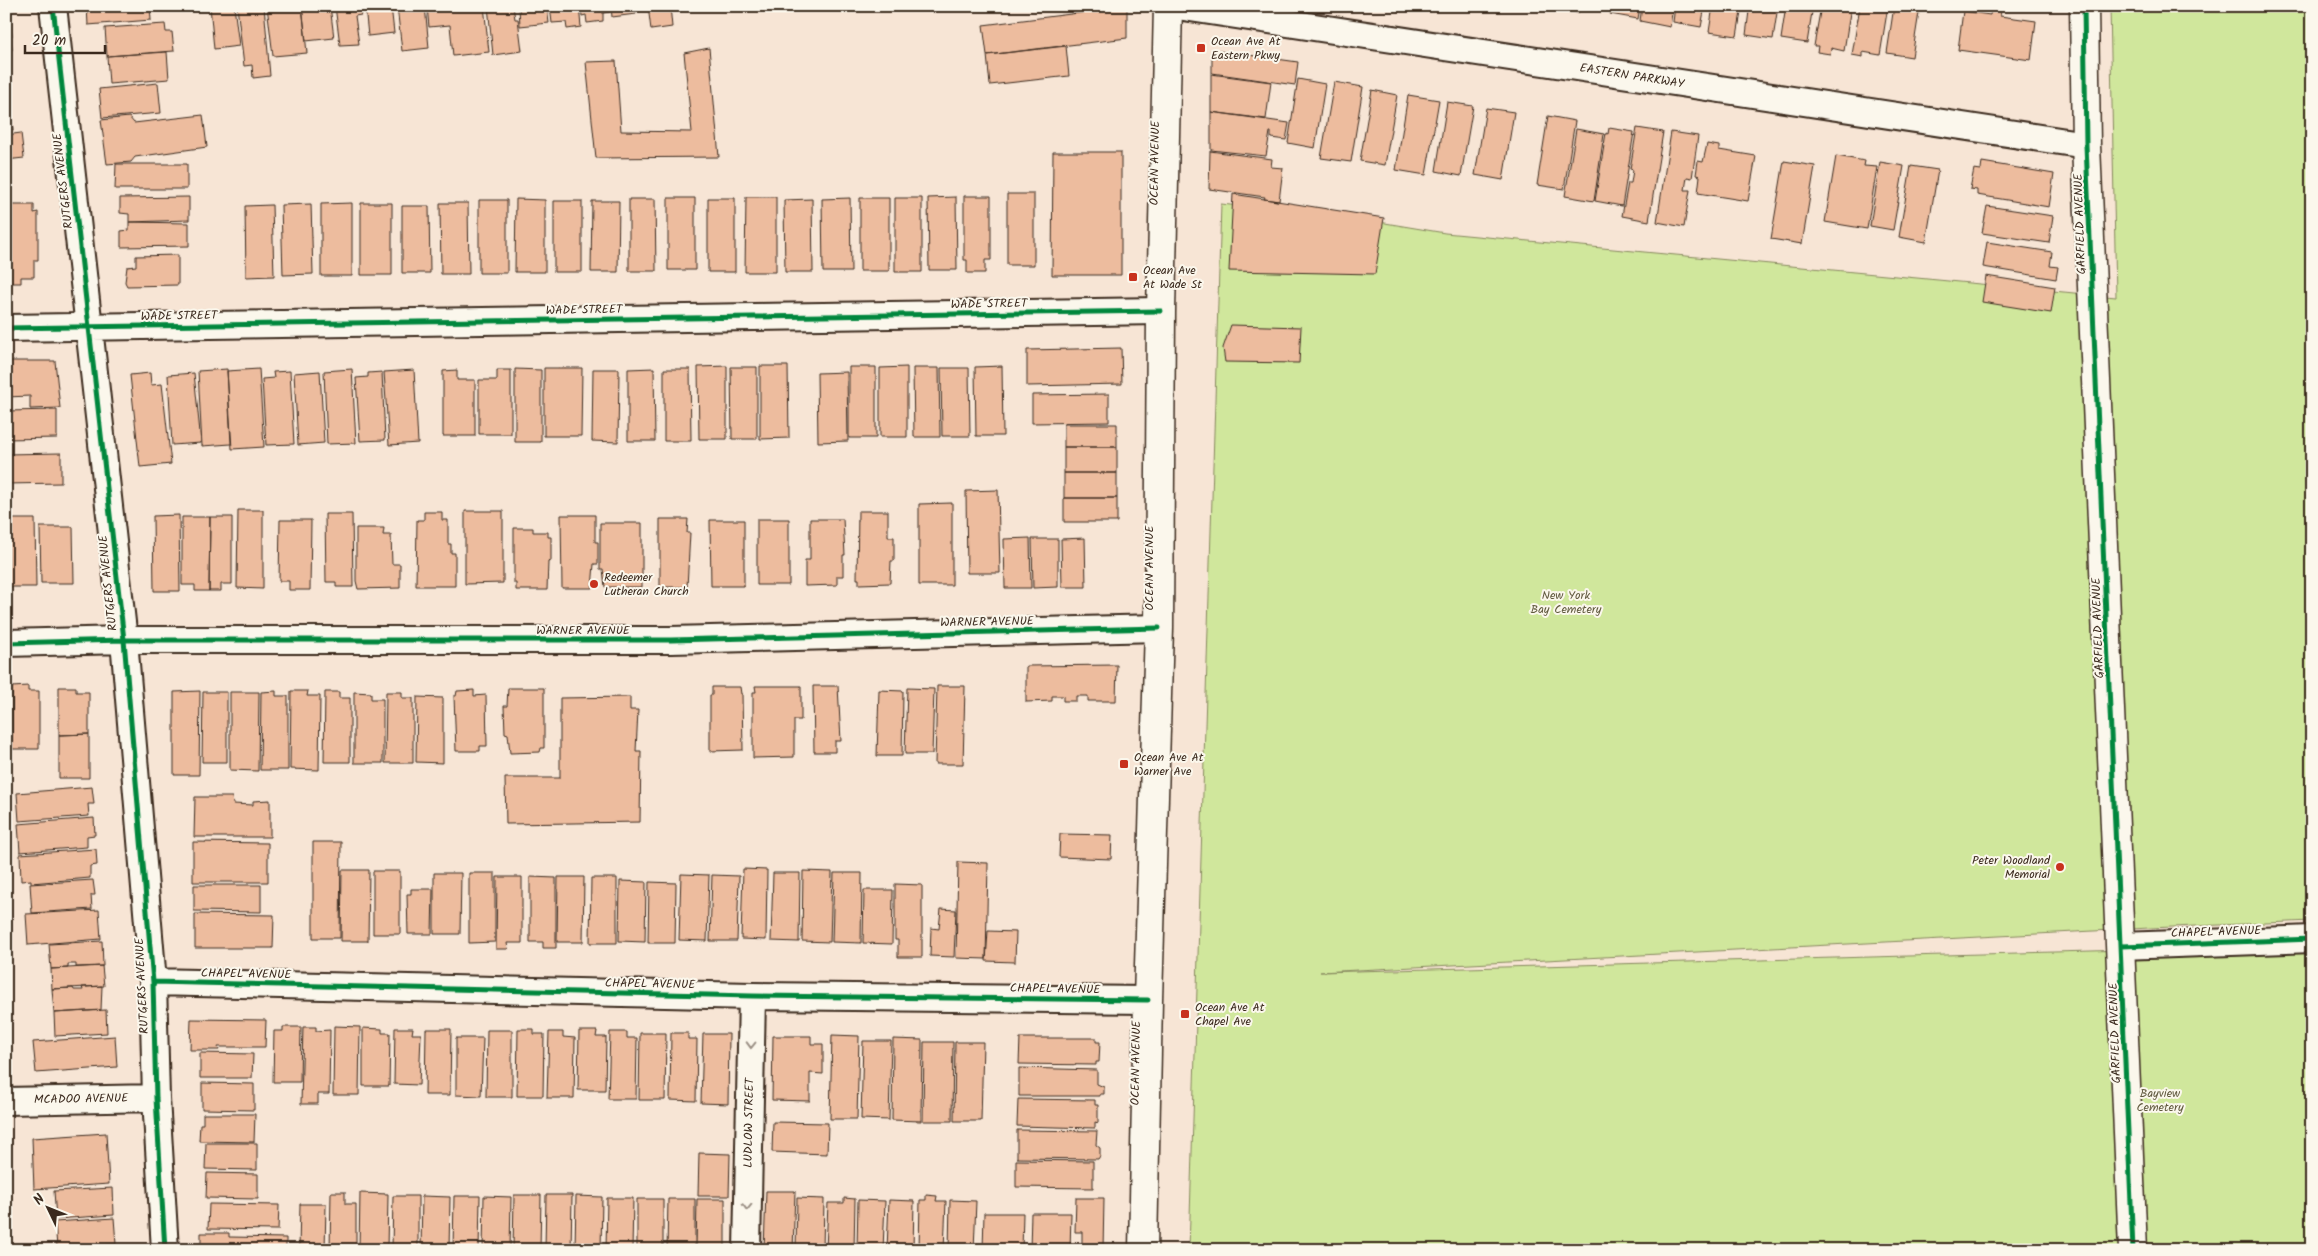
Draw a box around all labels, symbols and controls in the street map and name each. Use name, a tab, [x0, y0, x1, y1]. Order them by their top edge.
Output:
scale bar	[25, 22, 105, 54]
text: 20 m	[32, 29, 66, 53]
place label: Ocean Ave At Eastern Pkwy	[1211, 32, 1281, 65]
marker: Ocean Ave At Eastern Pkwy	[1195, 42, 1207, 54]
street label: EASTERN PARKWAY	[1578, 58, 1687, 94]
street label: OCEAN AVENUE	[1145, 119, 1165, 206]
street label: RUTGERS AVENUE	[48, 131, 78, 230]
street label: GARFIELD AVENUE	[2069, 172, 2091, 275]
place label: Ocean Ave At Wade St	[1143, 261, 1202, 294]
marker: Ocean Ave At Wade St	[1127, 271, 1139, 283]
street label: WADE STREET	[951, 294, 1029, 314]
street label: WADE STREET	[546, 300, 624, 320]
street label: WADE STREET	[141, 306, 219, 326]
street label: OCEAN AVENUE	[1140, 525, 1159, 610]
street label: RUTGERS AVENUE	[93, 533, 122, 632]
place label: Redeemer Lutheran Church	[604, 568, 689, 601]
street label: GARFIELD AVENUE	[2087, 576, 2109, 679]
marker: Redeemer Lutheran Church	[588, 578, 600, 590]
park label: New York Bay Cemetery	[1531, 586, 1602, 619]
street label: WARNER AVENUE	[940, 612, 1035, 632]
street label: WARNER AVENUE	[536, 621, 631, 640]
place label: Ocean Ave At Warner Ave	[1134, 748, 1204, 781]
marker: Ocean Ave At Warner Ave	[1118, 758, 1130, 770]
place label: Peter Woodland Memorial	[1972, 851, 2051, 884]
marker: Peter Woodland Memorial	[2054, 861, 2066, 873]
street label: CHAPEL AVENUE	[2170, 921, 2263, 943]
street label: RUTGERS AVENUE	[130, 937, 154, 1035]
street label: CHAPEL AVENUE	[201, 964, 292, 984]
street label: CHAPEL AVENUE	[605, 974, 696, 994]
street label: CHAPEL AVENUE	[1010, 979, 1101, 999]
street label: GARFIELD AVENUE	[2104, 981, 2126, 1084]
place label: Ocean Ave At Chapel Ave	[1195, 998, 1265, 1031]
marker: Ocean Ave At Chapel Ave	[1179, 1008, 1191, 1020]
street label: OCEAN AVENUE	[1126, 1019, 1146, 1106]
one-way arrow	[745, 1041, 756, 1049]
street label: LUDLOW STREET	[739, 1076, 759, 1168]
park label: Bayview Cemetery	[2136, 1084, 2184, 1117]
street label: MCADOO AVENUE	[34, 1089, 129, 1109]
north arrow	[22, 1184, 72, 1234]
text: N	[28, 1189, 50, 1211]
one-way arrow	[742, 1204, 753, 1212]

